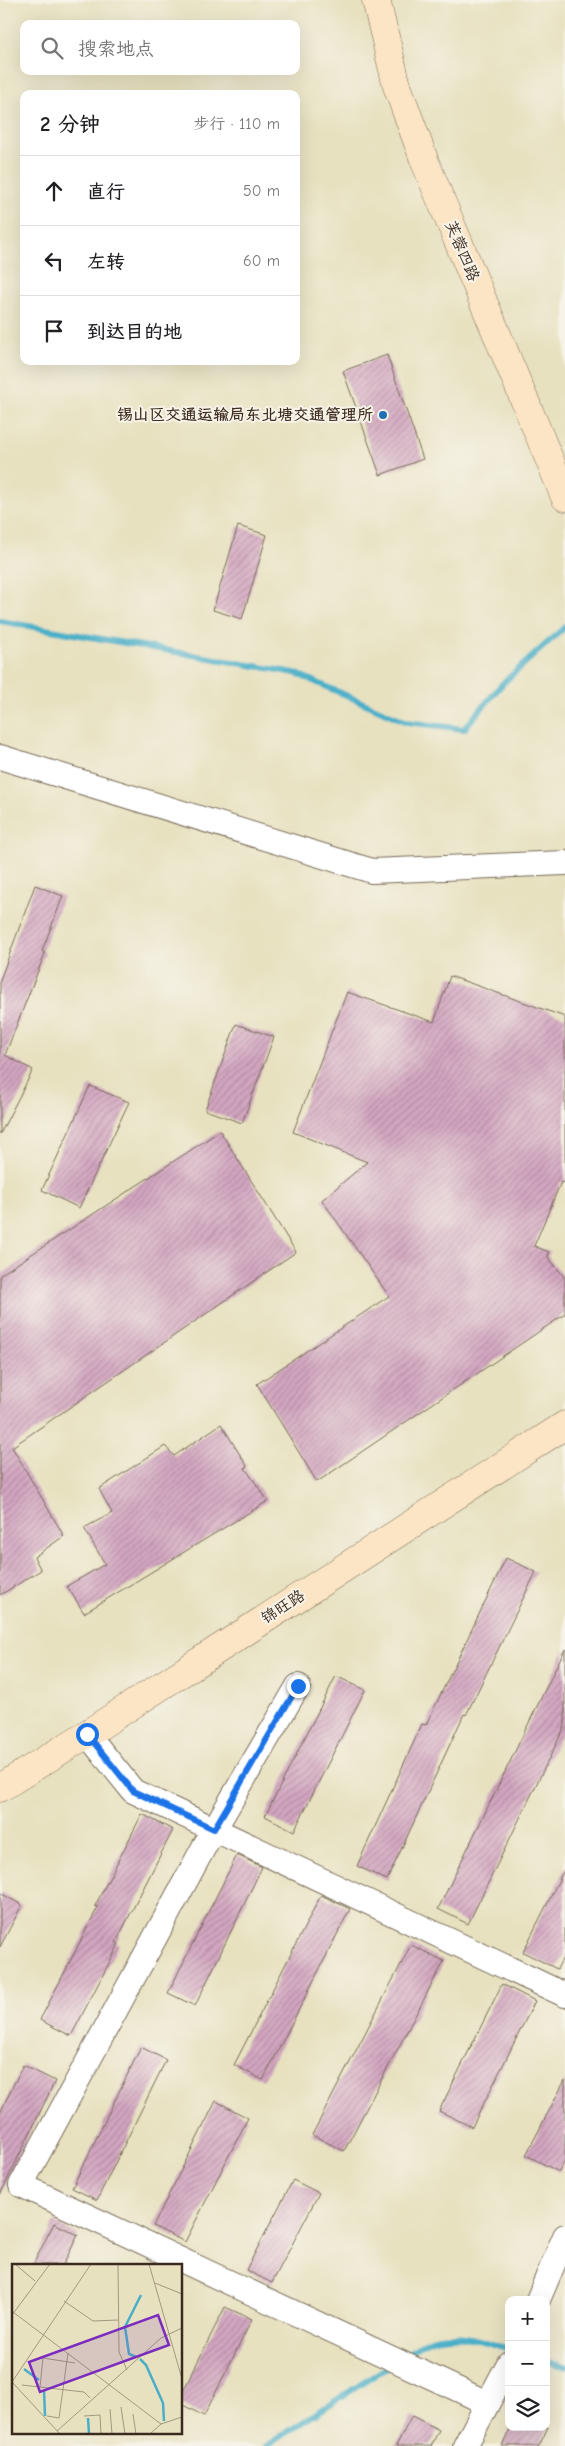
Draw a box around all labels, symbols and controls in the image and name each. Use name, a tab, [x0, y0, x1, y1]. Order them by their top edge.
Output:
search box	[20, 20, 300, 75]
icon: search	[38, 34, 66, 62]
text: 搜索地点	[78, 38, 154, 60]
text: 2 分钟	[40, 112, 100, 136]
text: 步行 · 110 m	[194, 115, 280, 133]
icon: ahead	[40, 177, 68, 205]
text: 直行	[87, 181, 125, 203]
text: 50 m	[243, 182, 280, 200]
street label: 芙蓉四路	[441, 218, 483, 284]
icon: left	[40, 247, 68, 275]
text: 左转	[87, 251, 125, 273]
text: 60 m	[243, 252, 280, 270]
icon: arrive	[40, 317, 68, 345]
text: 到达目的地	[87, 321, 182, 343]
place label: 锡山区交通运输局东北塘交通管理所	[117, 406, 373, 424]
marker: 锡山区交通运输局东北塘交通管理所	[377, 409, 389, 421]
street label: 锦旺路	[258, 1586, 308, 1628]
route end	[287, 1675, 310, 1698]
route start	[76, 1723, 99, 1746]
inset map	[12, 2264, 182, 2434]
map controls	[505, 2296, 550, 2431]
button: +	[505, 2296, 550, 2341]
button: −	[505, 2341, 550, 2386]
button: layers	[505, 2386, 550, 2431]

